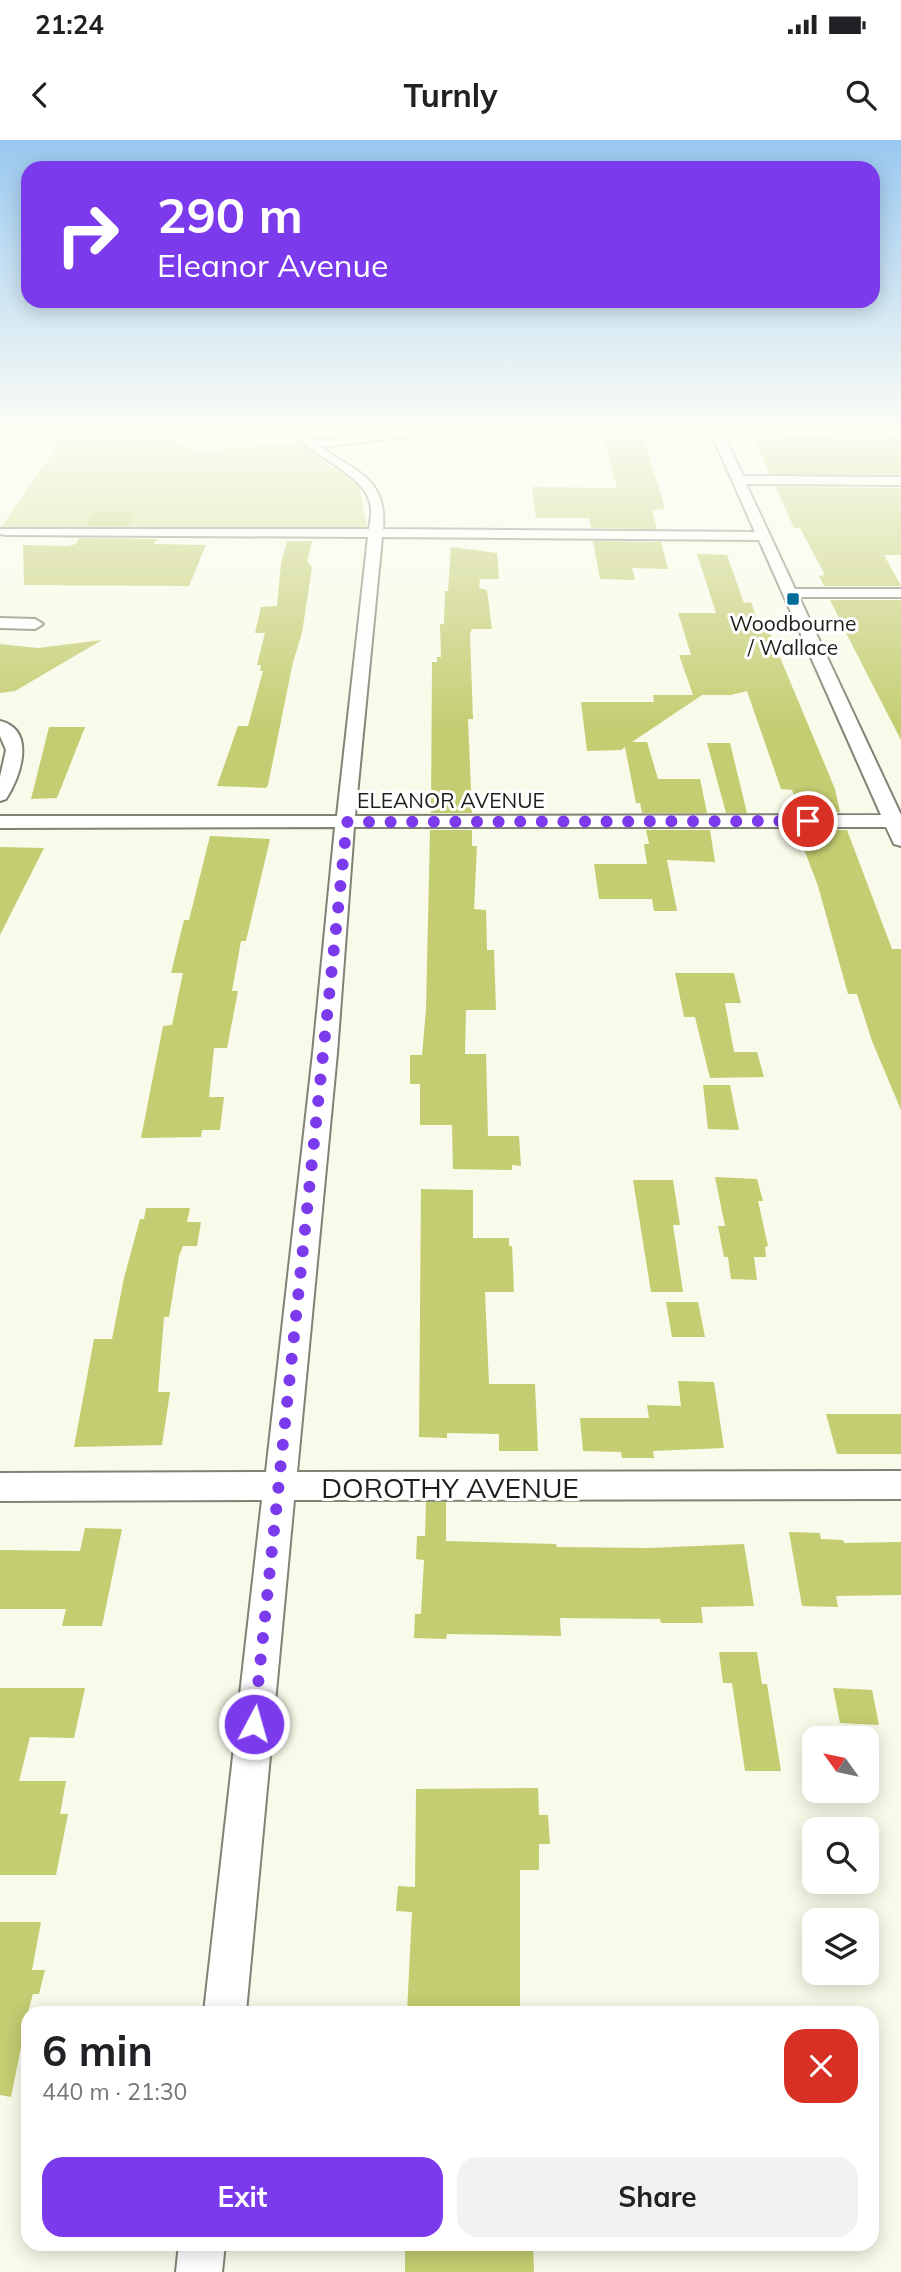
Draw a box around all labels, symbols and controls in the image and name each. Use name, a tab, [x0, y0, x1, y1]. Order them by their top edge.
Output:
text: 21:24	[35, 8, 104, 41]
text: Turnly	[403, 75, 498, 115]
icon: back	[21, 76, 59, 114]
icon: search	[842, 76, 880, 114]
text: 290 m	[157, 184, 303, 245]
icon: right	[42, 189, 133, 280]
text: Eleanor Avenue	[157, 245, 389, 285]
marker: Woodbourne / Wallace	[785, 591, 801, 607]
place label: Woodbourne / Wallace	[730, 610, 856, 660]
street label: ELEANOR AVENUE	[357, 787, 545, 813]
pin	[778, 791, 838, 851]
icon: arrive	[789, 802, 827, 840]
street label: DOROTHY AVENUE	[321, 1470, 579, 1505]
position arrow	[217, 1687, 291, 1761]
north arrow	[802, 1726, 878, 1802]
map controls	[802, 1726, 879, 1985]
button: search	[802, 1817, 879, 1894]
button: layers	[802, 1908, 879, 1985]
text: 6 min	[42, 2024, 153, 2077]
button: close	[784, 2029, 858, 2103]
text: 440 m · 21:30	[42, 2077, 187, 2106]
button: Exit	[42, 2157, 443, 2237]
button: Share	[457, 2157, 858, 2237]

